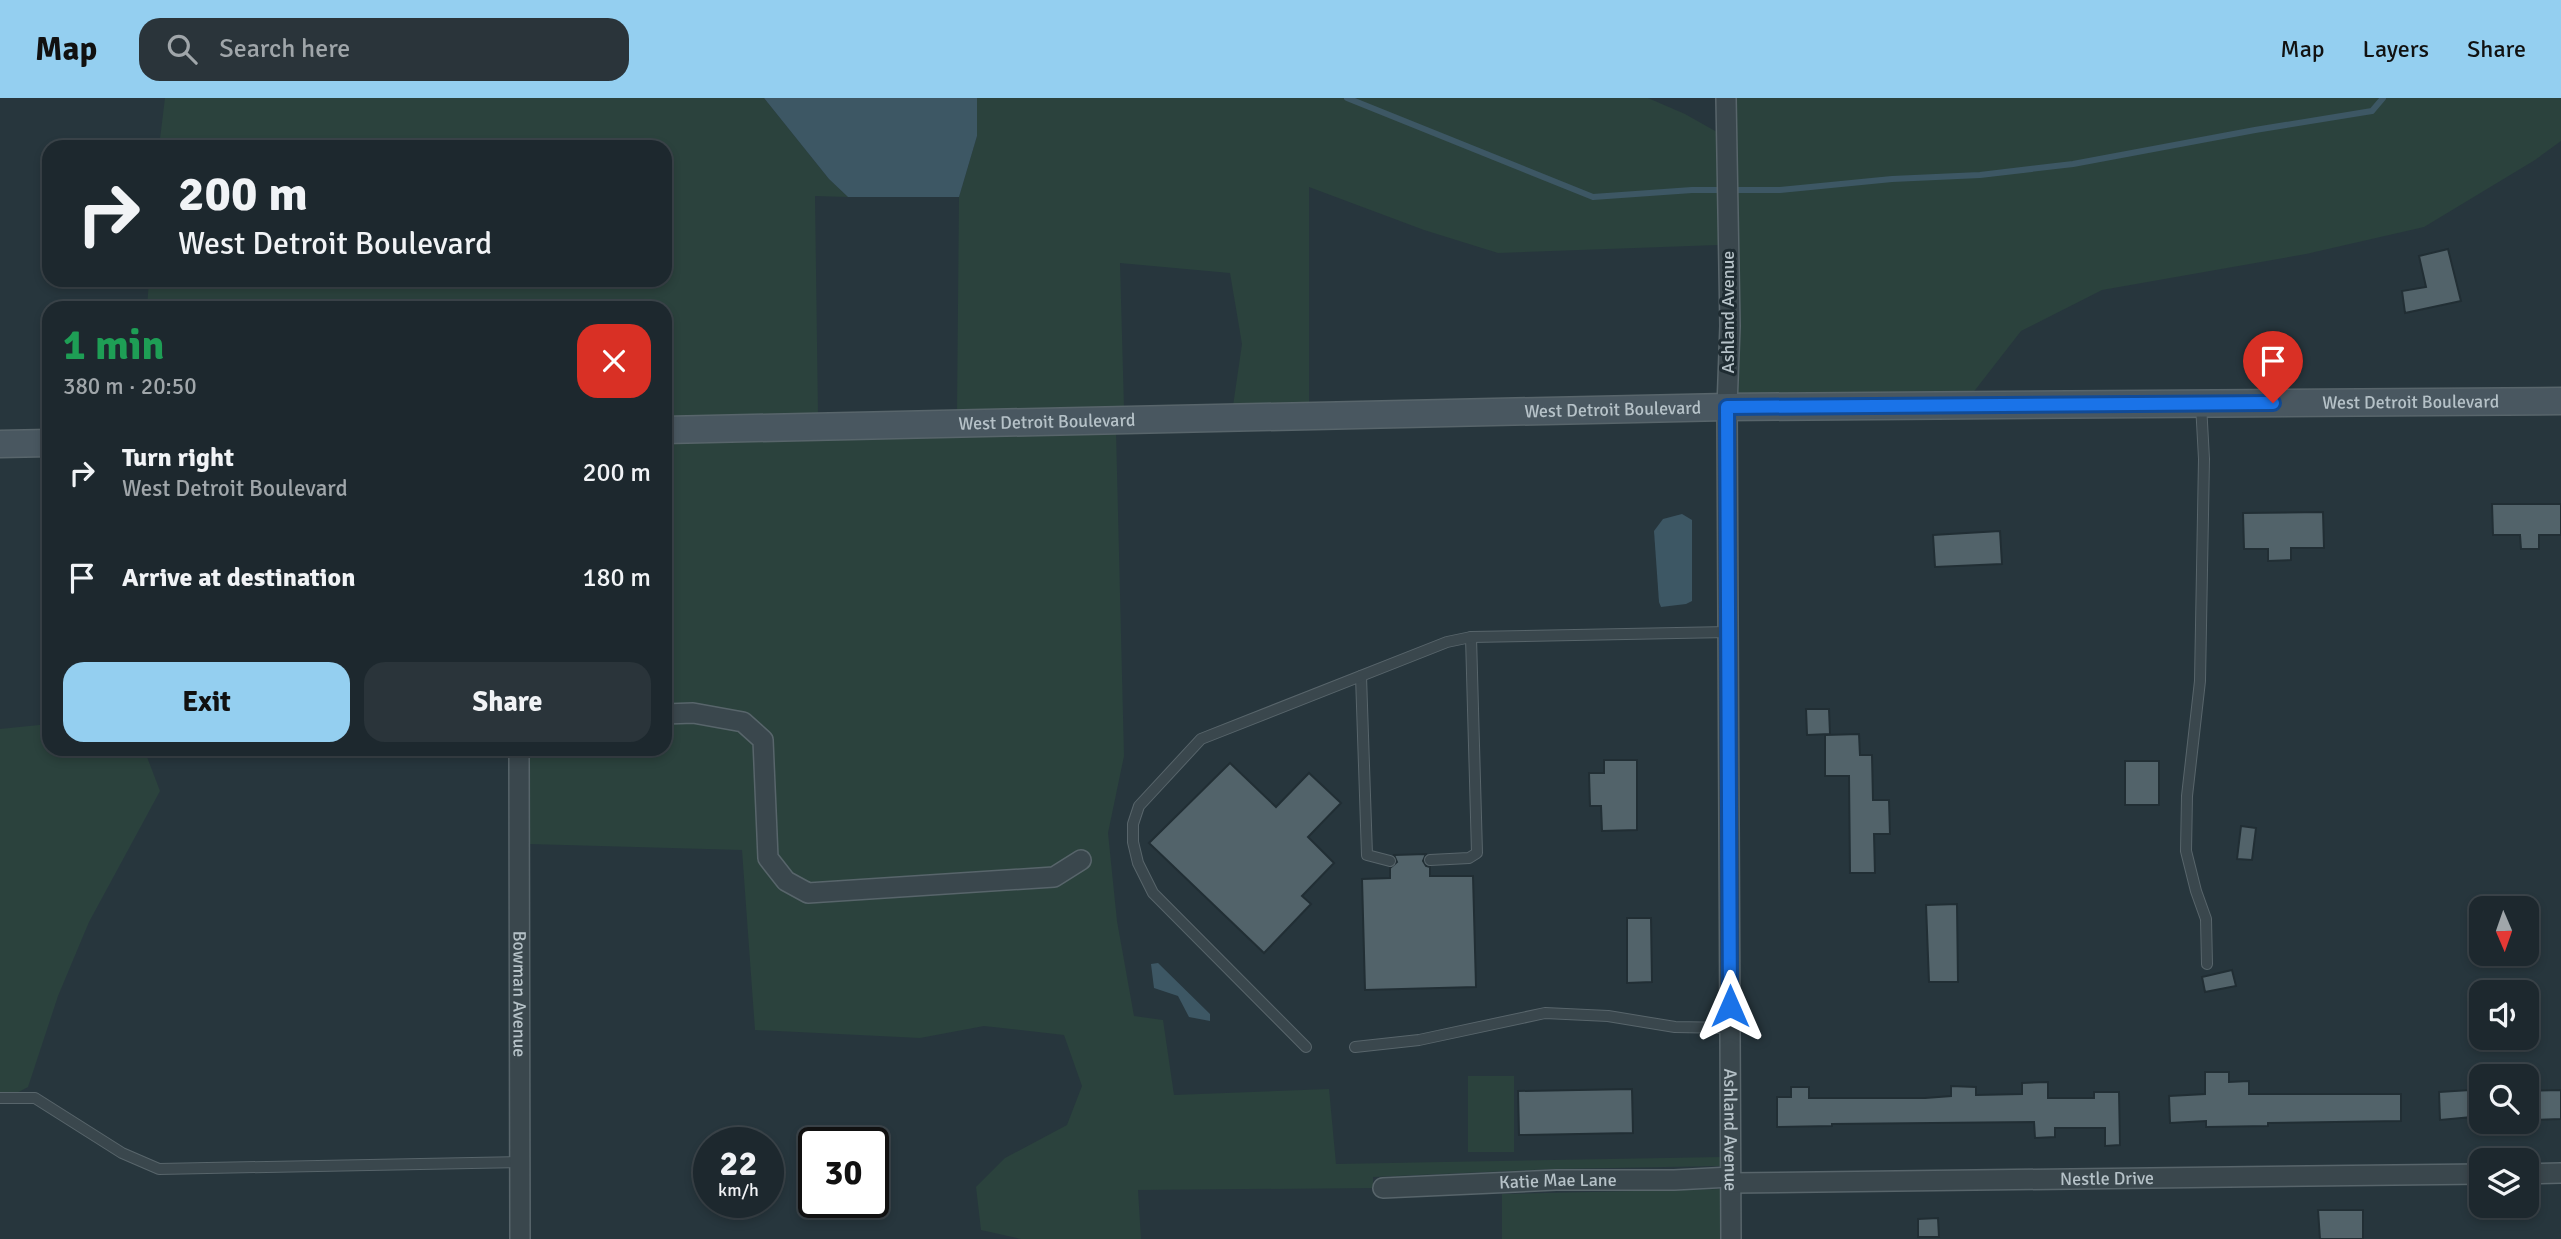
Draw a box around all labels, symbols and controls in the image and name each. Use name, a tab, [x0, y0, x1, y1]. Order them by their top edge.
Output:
search box	[139, 18, 629, 81]
text: Map	[35, 29, 97, 70]
icon: search	[163, 30, 201, 68]
text: Search here	[219, 33, 350, 65]
text: Map	[2280, 34, 2325, 64]
text: Layers	[2363, 34, 2429, 64]
text: Share	[2467, 34, 2526, 64]
text: 200 m	[178, 164, 308, 224]
icon: right	[63, 168, 154, 259]
text: West Detroit Boulevard	[178, 224, 492, 263]
street label: Ashland Avenue	[1717, 251, 1739, 373]
text: 1 min	[63, 320, 164, 371]
button: close	[577, 324, 651, 398]
pin	[2243, 331, 2303, 403]
icon: arrive	[2254, 342, 2292, 380]
text: 380 m · 20:50	[63, 372, 197, 401]
street label: West Detroit Boulevard	[2322, 390, 2499, 414]
street label: West Detroit Boulevard	[1524, 397, 1701, 422]
street label: West Detroit Boulevard	[958, 409, 1136, 435]
text: Turn right	[122, 442, 234, 474]
icon: right	[63, 454, 101, 492]
text: 200 m	[582, 457, 651, 489]
text: West Detroit Boulevard	[122, 474, 348, 503]
icon: arrive	[63, 559, 101, 597]
text: Arrive at destination	[122, 562, 355, 594]
text: 180 m	[582, 562, 651, 594]
button: Exit	[63, 662, 350, 742]
button: Share	[364, 662, 651, 742]
north arrow	[2469, 896, 2539, 966]
map controls	[2469, 896, 2539, 1218]
street label: Bowman Avenue	[508, 931, 531, 1057]
position arrow	[1693, 969, 1767, 1043]
button: sound	[2469, 980, 2539, 1050]
button: search	[2469, 1064, 2539, 1134]
street label: Ashland Avenue	[1719, 1068, 1742, 1191]
speed limit sign: 30	[798, 1127, 889, 1218]
text: 22	[720, 1142, 757, 1185]
button: layers	[2469, 1148, 2539, 1218]
street label: Nestle Drive	[2060, 1167, 2154, 1190]
street label: Katie Mae Lane	[1498, 1169, 1617, 1194]
text: km/h	[718, 1179, 759, 1201]

